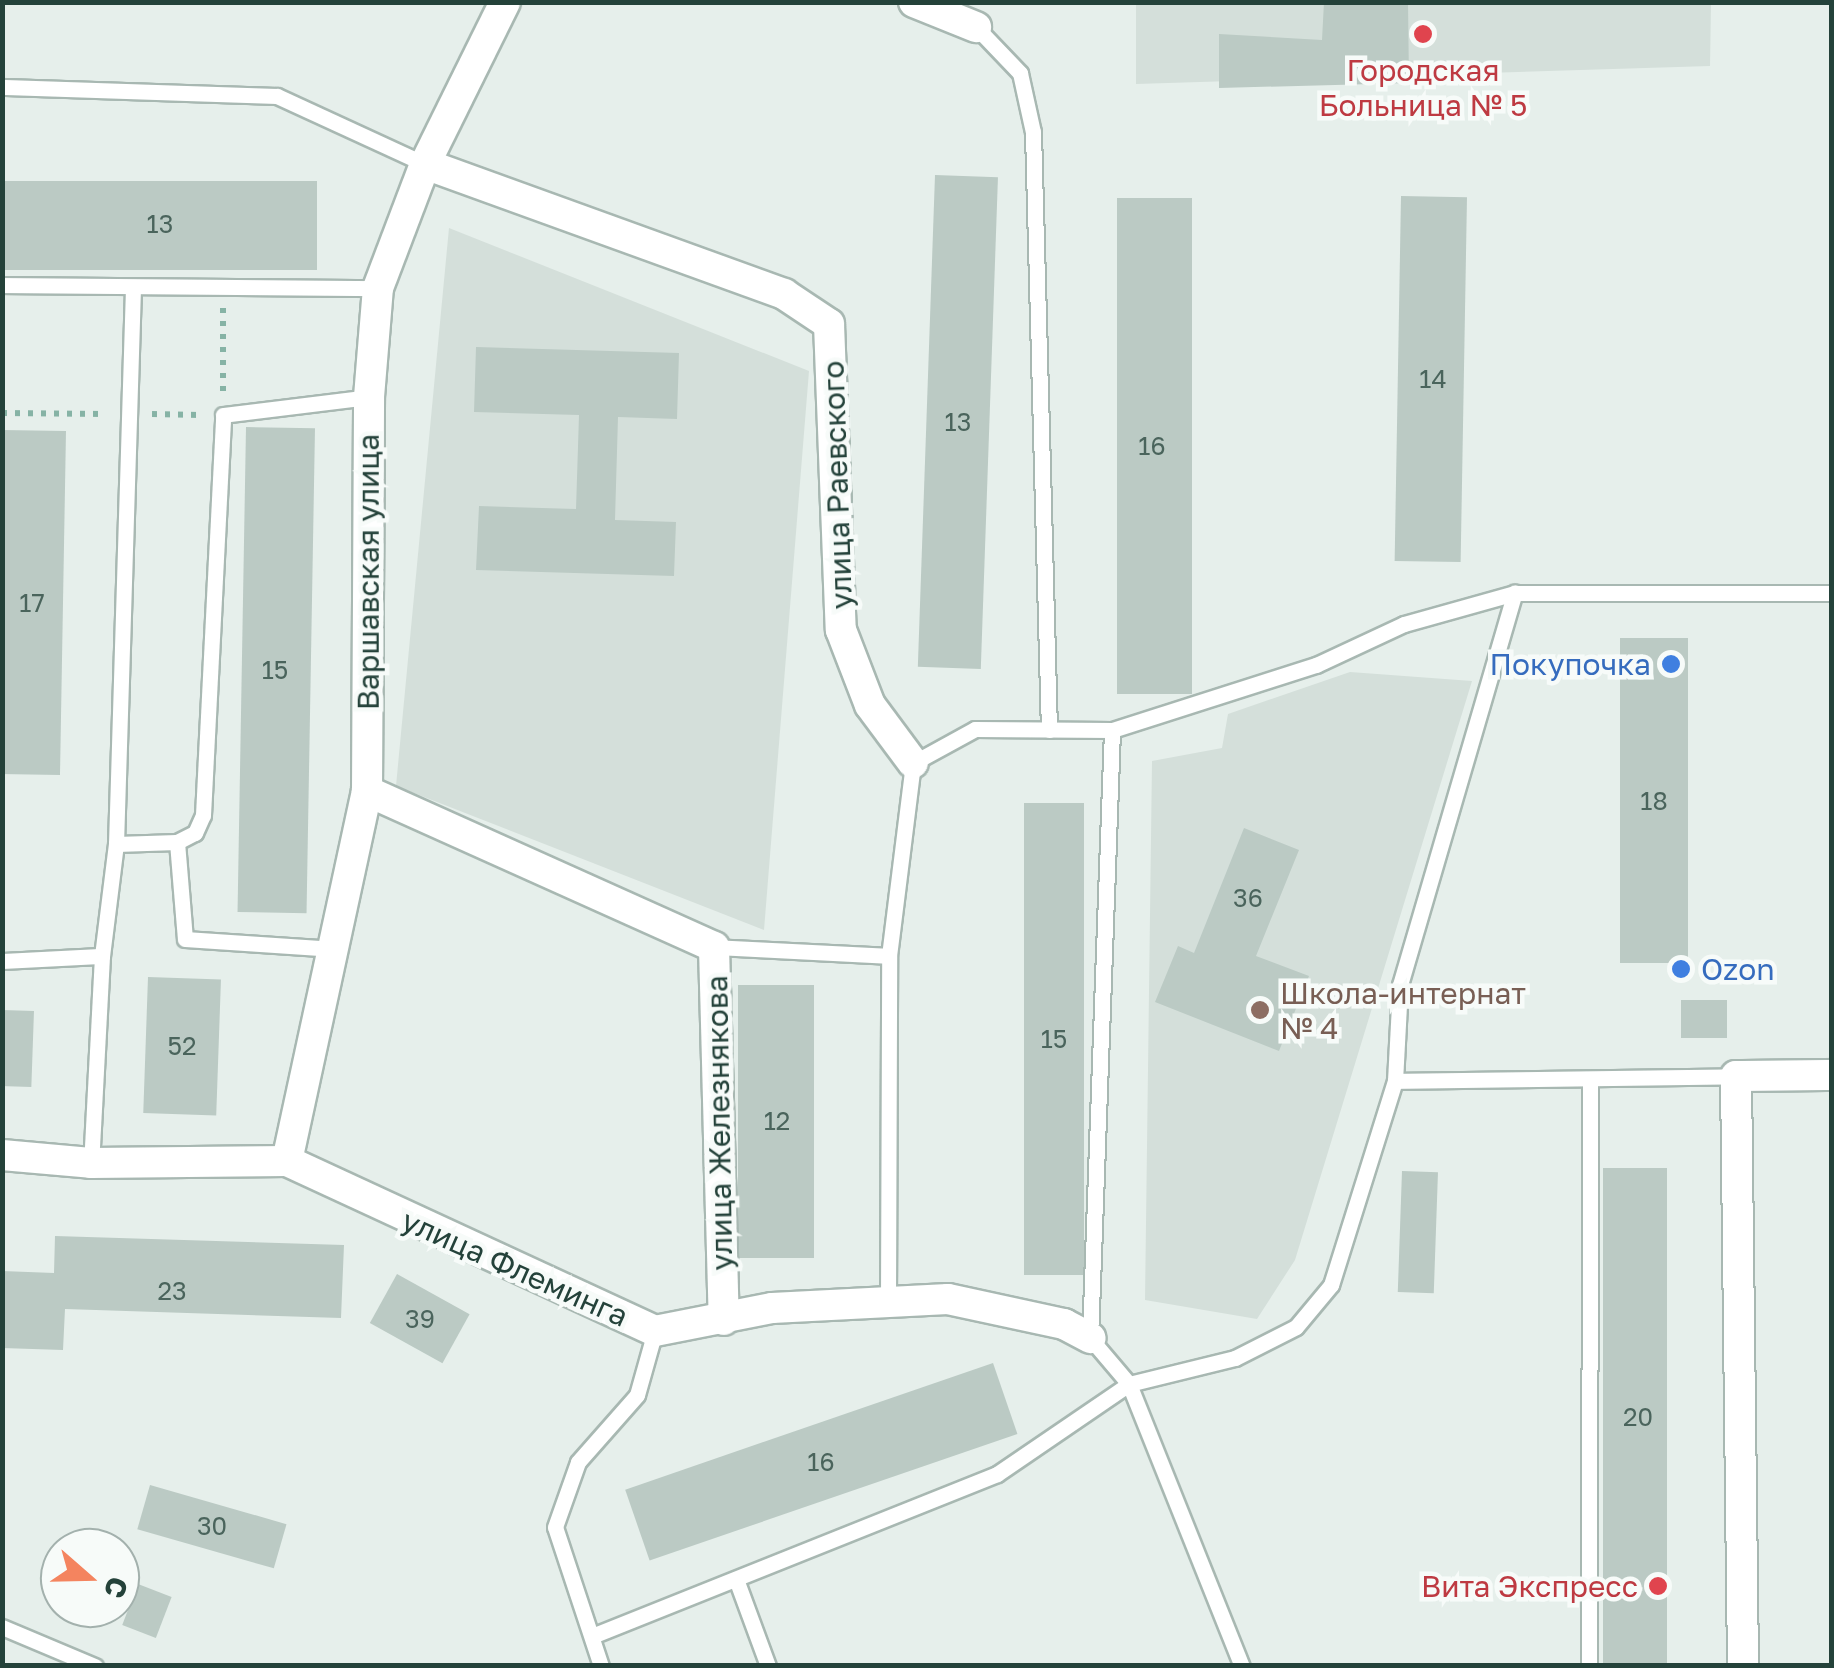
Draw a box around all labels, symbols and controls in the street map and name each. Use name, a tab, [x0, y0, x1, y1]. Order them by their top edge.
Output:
marker: Городская Больница № 5	[1410, 21, 1436, 47]
place label: Городская Больница № 5	[1319, 52, 1527, 122]
house number: 13	[147, 209, 173, 239]
street label: улица Раевского	[815, 360, 859, 610]
house number: 14	[1419, 364, 1447, 394]
house number: 13	[945, 407, 971, 437]
house number: 16	[1138, 431, 1166, 461]
street label: Варшавская улица	[350, 434, 386, 710]
house number: 17	[19, 588, 45, 618]
place label: Покупочка	[1490, 646, 1651, 682]
marker: Покупочка	[1660, 653, 1682, 675]
house number: 15	[262, 655, 288, 685]
house number: 18	[1640, 786, 1668, 816]
house number: 36	[1233, 883, 1263, 913]
place label: Ozon	[1701, 951, 1775, 987]
marker: Ozon	[1670, 958, 1692, 980]
street label: улица Железнякова	[698, 975, 740, 1271]
place label: Школа-интернат № 4	[1280, 975, 1526, 1046]
marker: Школа-интернат № 4	[1249, 999, 1271, 1021]
house number: 15	[1041, 1024, 1067, 1054]
house number: 52	[168, 1031, 196, 1061]
house number: 12	[764, 1106, 790, 1136]
street label: улица Флеминга	[396, 1202, 634, 1334]
house number: 23	[157, 1276, 187, 1306]
house number: 39	[405, 1304, 435, 1334]
house number: 20	[1623, 1402, 1653, 1432]
house number: 16	[807, 1447, 835, 1477]
house number: 30	[197, 1511, 227, 1541]
north arrow	[40, 1528, 140, 1628]
place label: Вита Экспресс	[1421, 1568, 1638, 1604]
text: С	[98, 1573, 136, 1603]
marker: Вита Экспресс	[1647, 1575, 1669, 1597]

